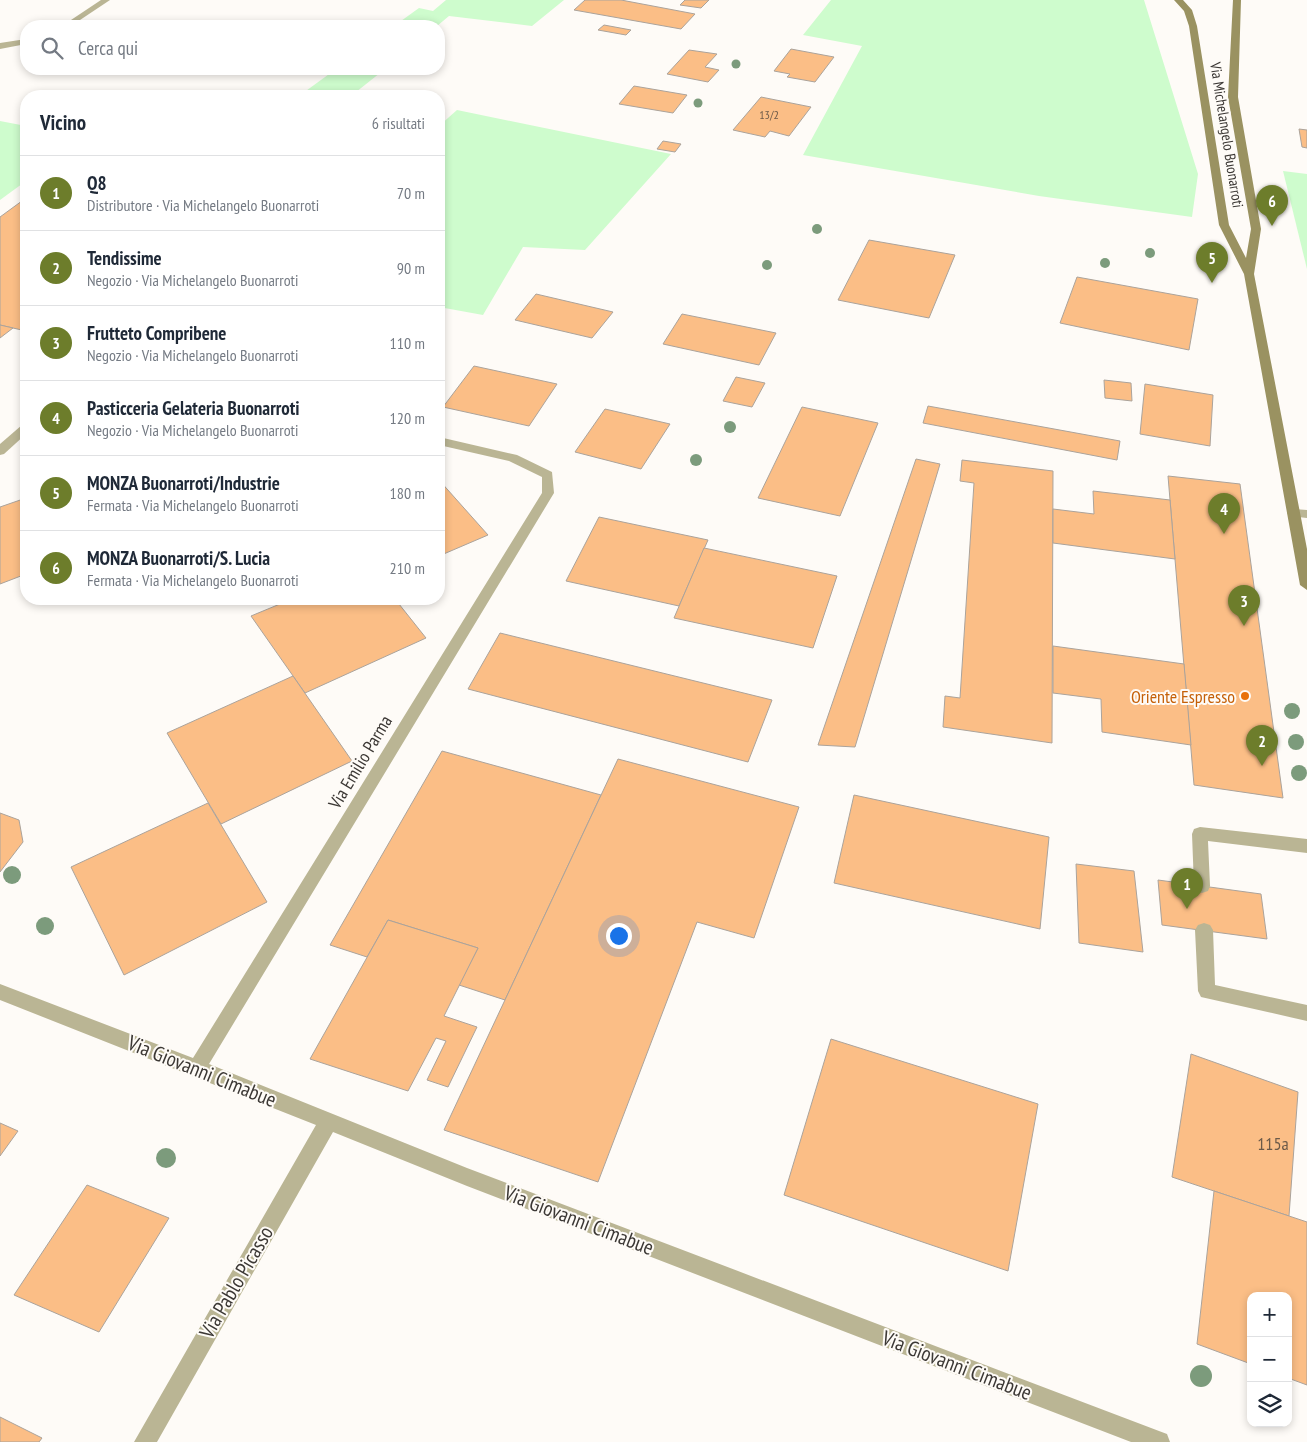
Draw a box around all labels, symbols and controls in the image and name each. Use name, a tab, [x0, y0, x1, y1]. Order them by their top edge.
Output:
search box	[20, 20, 445, 75]
icon: search	[38, 34, 66, 62]
text: Cerca qui	[78, 36, 138, 60]
street label: Via Michelangelo Buonarroti	[1206, 60, 1248, 209]
house number: 13/2	[759, 107, 779, 122]
text: Vicino	[40, 109, 86, 136]
text: 6 risultati	[372, 113, 425, 133]
text: Q8	[87, 171, 107, 195]
text: 1	[52, 183, 60, 203]
text: 70 m	[397, 183, 425, 203]
pin: 6	[1256, 185, 1288, 226]
text: Distributore · Via Michelangelo Buonarroti	[87, 195, 319, 215]
pin: 5	[1196, 242, 1228, 283]
text: Tendissime	[87, 246, 162, 270]
text: 2	[52, 258, 60, 278]
text: 90 m	[397, 258, 425, 278]
text: Negozio · Via Michelangelo Buonarroti	[87, 270, 298, 290]
text: Frutteto Compribene	[87, 321, 226, 345]
text: 3	[52, 333, 60, 353]
text: 110 m	[390, 333, 425, 353]
text: Negozio · Via Michelangelo Buonarroti	[87, 345, 298, 365]
text: Pasticceria Gelateria Buonarroti	[87, 396, 300, 420]
text: 4	[52, 408, 60, 428]
text: 120 m	[390, 408, 425, 428]
text: Negozio · Via Michelangelo Buonarroti	[87, 420, 298, 440]
text: MONZA Buonarroti/Industrie	[87, 471, 280, 495]
text: 5	[52, 483, 60, 503]
text: 180 m	[390, 483, 425, 503]
pin: 4	[1208, 493, 1240, 534]
text: Fermata · Via Michelangelo Buonarroti	[87, 495, 299, 515]
text: MONZA Buonarroti/S. Lucia	[87, 546, 270, 570]
text: 6	[52, 558, 60, 578]
text: 210 m	[390, 558, 425, 578]
text: Fermata · Via Michelangelo Buonarroti	[87, 570, 299, 590]
pin: 3	[1228, 585, 1260, 626]
place label: Oriente Espresso	[1131, 685, 1235, 708]
marker: Oriente Espresso	[1239, 690, 1251, 702]
street label: Via Emilio Parma	[323, 711, 397, 814]
pin: 2	[1246, 725, 1278, 766]
pin: 1	[1171, 868, 1203, 909]
your location	[606, 923, 632, 949]
street label: Via Giovanni Cimabue	[123, 1029, 280, 1113]
house number: 115a	[1257, 1132, 1289, 1155]
street label: Via Giovanni Cimabue	[499, 1179, 658, 1261]
street label: Via Pablo Picasso	[193, 1221, 279, 1344]
map controls	[1247, 1292, 1292, 1427]
button: +	[1247, 1292, 1292, 1337]
street label: Via Giovanni Cimabue	[877, 1324, 1036, 1406]
button: −	[1247, 1337, 1292, 1382]
button: layers	[1247, 1382, 1292, 1427]

